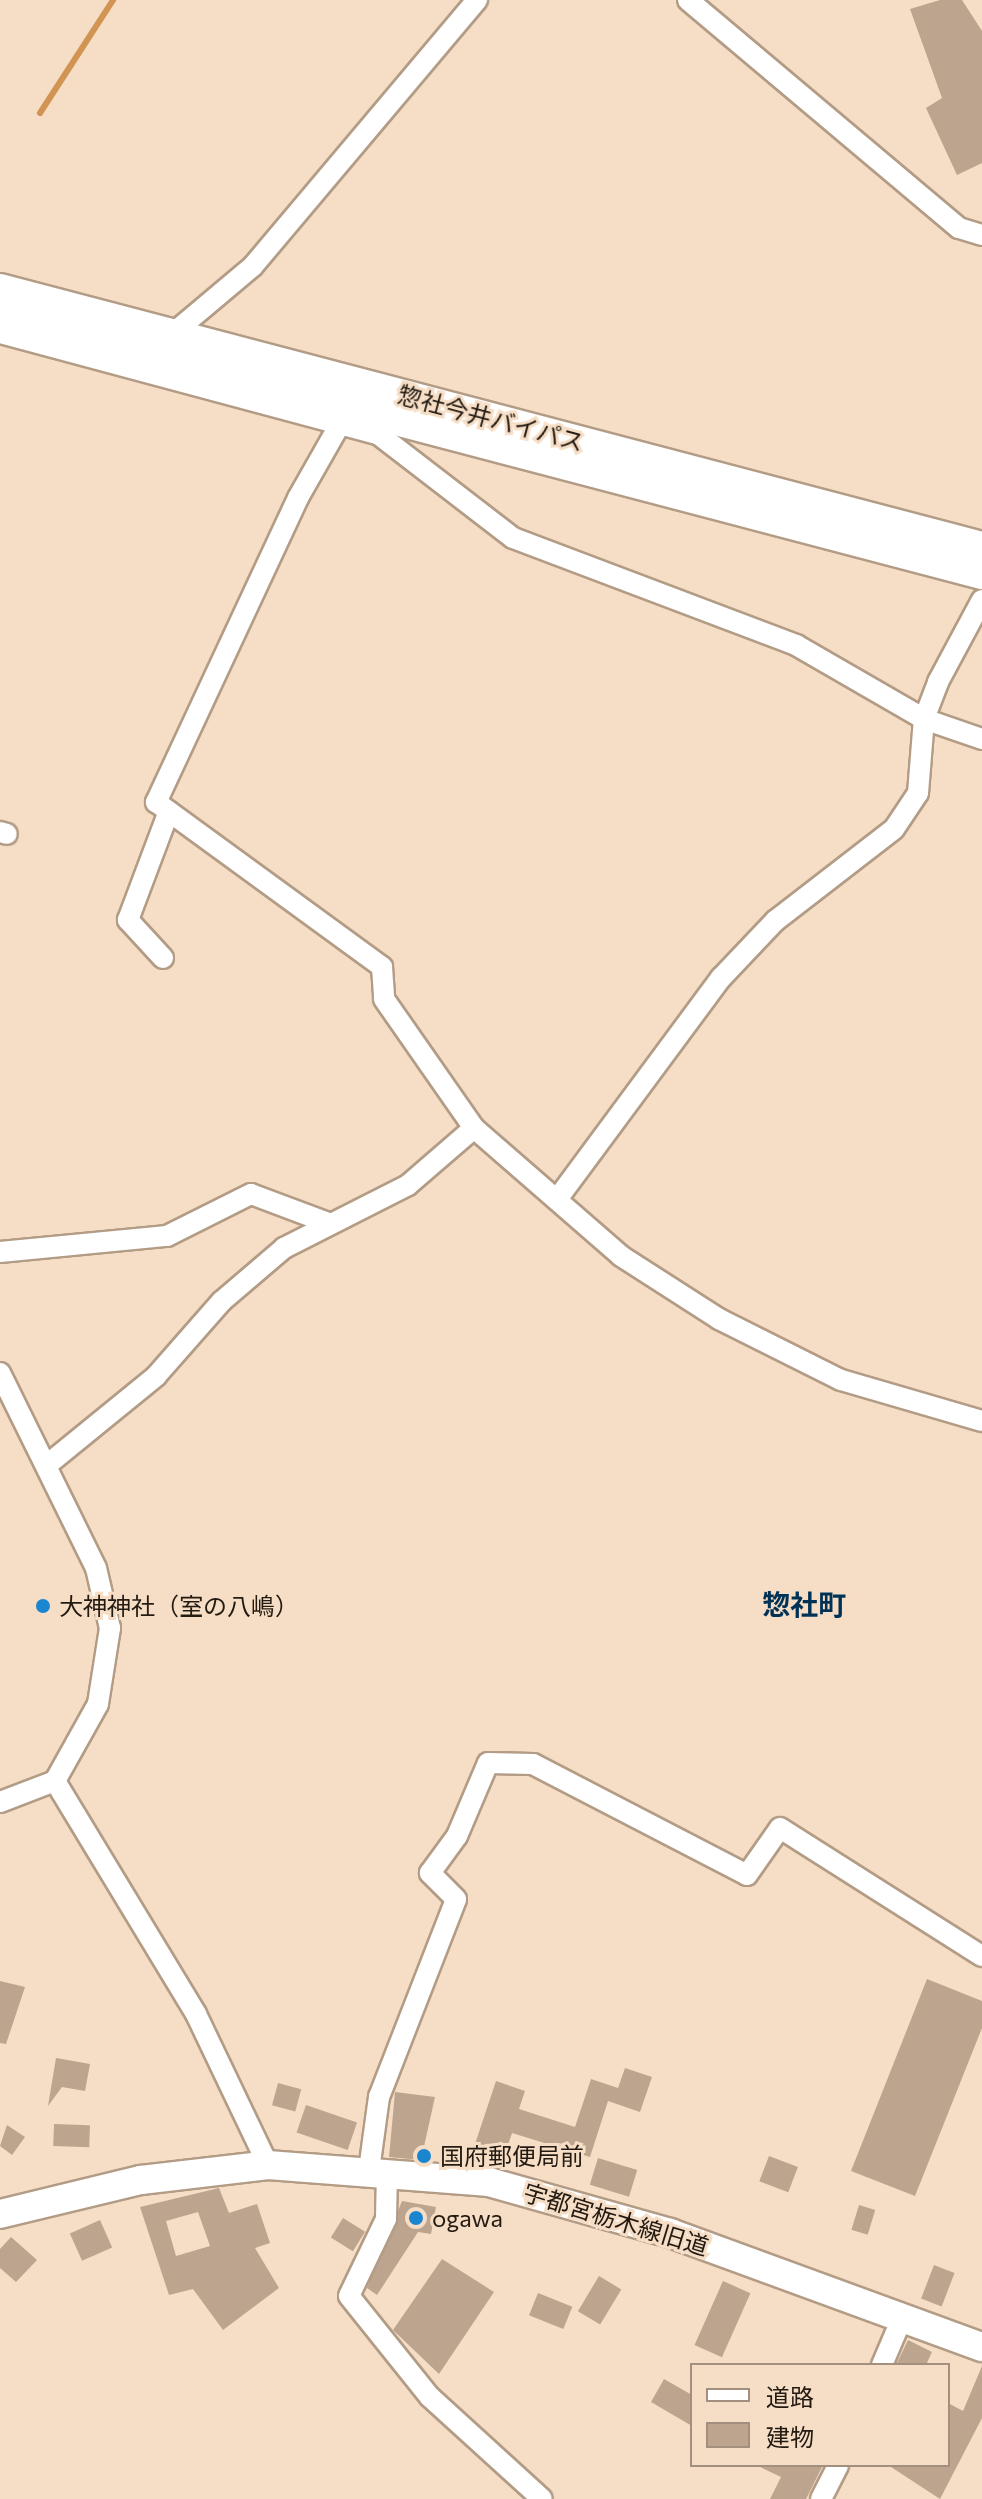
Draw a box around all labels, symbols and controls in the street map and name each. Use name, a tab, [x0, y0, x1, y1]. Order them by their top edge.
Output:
street label: 惣社今井バイパス	[395, 379, 587, 457]
district label: 惣社町	[762, 1587, 846, 1621]
place label: 大神神社（室の八嶋）	[59, 1592, 299, 1620]
marker: 大神神社（室の八嶋）	[34, 1597, 52, 1615]
place label: 国府郵便局前	[440, 2142, 584, 2170]
marker: 国府郵便局前	[415, 2147, 433, 2165]
street label: 宇都宮栃木線旧道	[520, 2177, 712, 2261]
place label: ogawa	[432, 2204, 503, 2232]
marker: ogawa	[407, 2209, 425, 2227]
legend	[690, 2363, 950, 2467]
text: 道路	[766, 2382, 814, 2411]
text: 建物	[766, 2422, 814, 2451]

